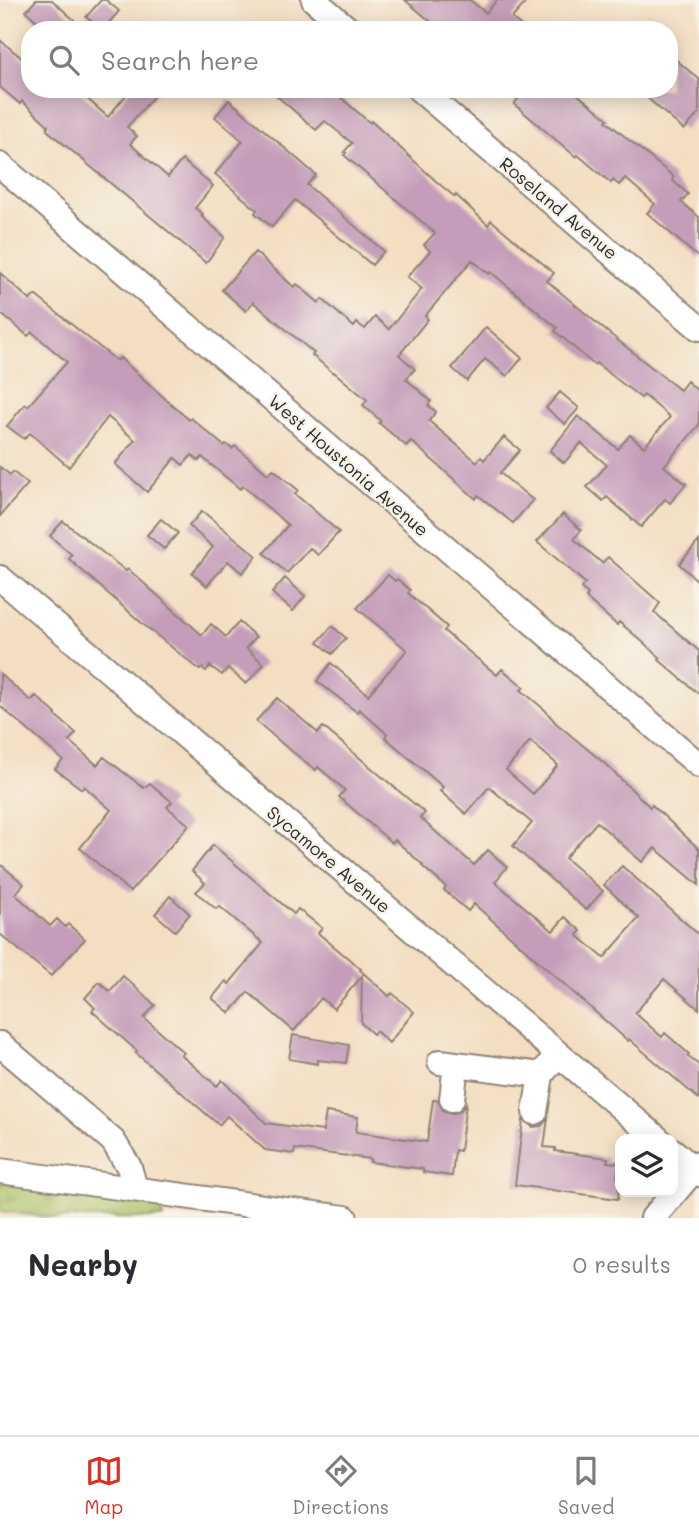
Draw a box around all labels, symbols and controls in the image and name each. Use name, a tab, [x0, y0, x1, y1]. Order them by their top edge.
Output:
search box	[21, 21, 678, 98]
icon: search	[45, 41, 83, 79]
text: Search here	[101, 43, 259, 77]
street label: Roseland Avenue	[495, 151, 623, 265]
street label: West Houstonia Avenue	[264, 389, 434, 541]
street label: Sycamore Avenue	[262, 800, 396, 918]
map controls	[615, 1134, 678, 1197]
button: layers	[615, 1134, 678, 1197]
text: Nearby	[28, 1244, 138, 1284]
text: 0 results	[573, 1249, 671, 1279]
tab: Map	[85, 1452, 123, 1519]
tab: Directions	[292, 1452, 389, 1519]
tab: Saved	[558, 1452, 614, 1519]

